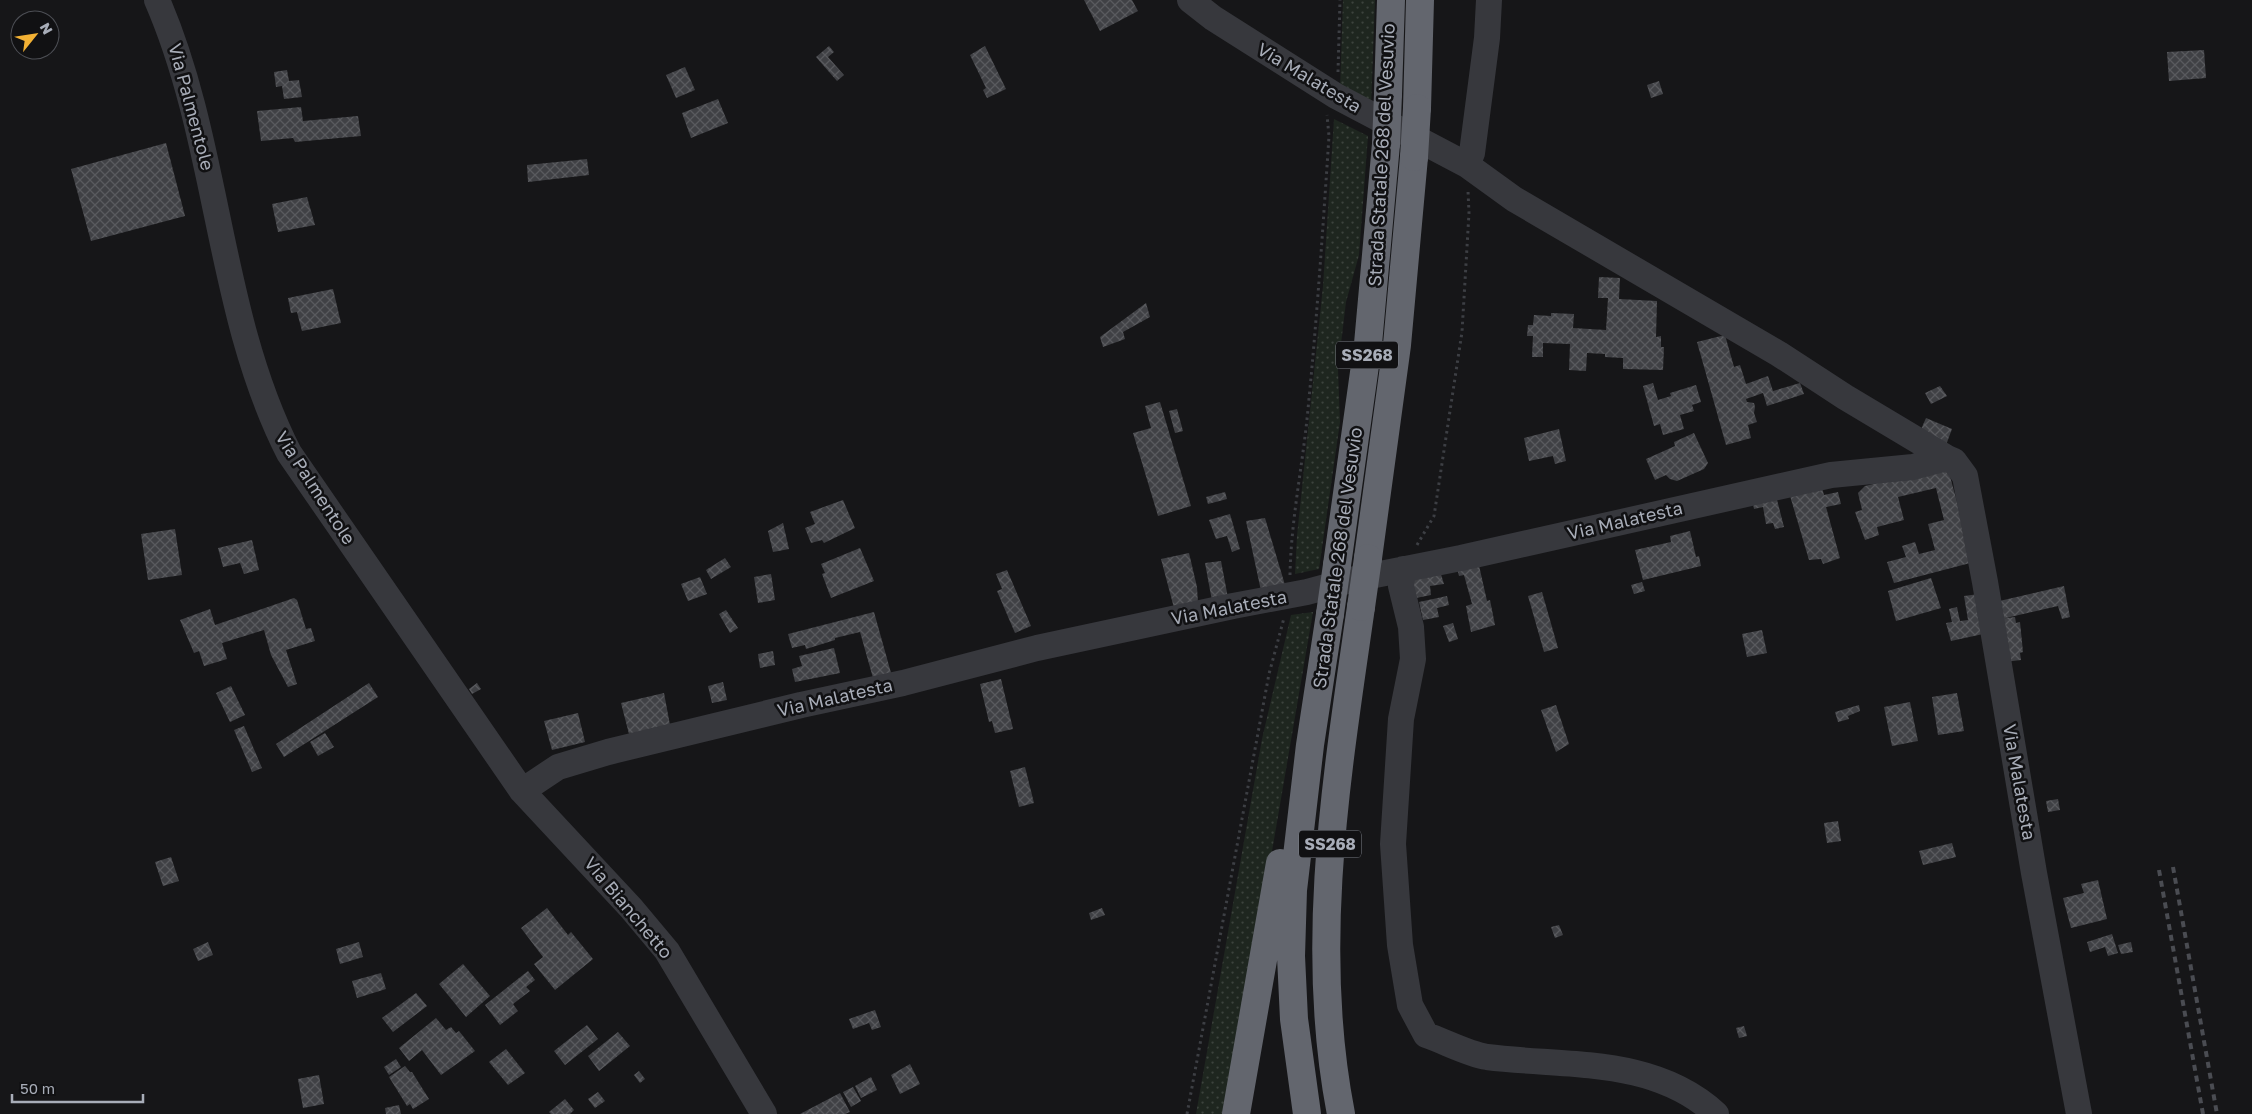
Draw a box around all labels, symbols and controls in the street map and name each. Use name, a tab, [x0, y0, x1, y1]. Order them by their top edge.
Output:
north arrow	[10, 10, 60, 60]
text: N	[37, 19, 57, 37]
street label: Strada Statale 268 del Vesuvio	[1363, 23, 1399, 287]
street label: Via Malatesta	[1253, 37, 1366, 117]
street label: Via Palmentole	[164, 41, 219, 173]
road number: SS268	[1336, 342, 1398, 368]
street label: Strada Statale 268 del Vesuvio	[1308, 426, 1366, 690]
street label: Via Palmentole	[271, 427, 361, 548]
street label: Via Malatesta	[1565, 496, 1685, 544]
street label: Via Malatesta	[1169, 585, 1289, 629]
street label: Via Malatesta	[775, 673, 895, 721]
street label: Via Malatesta	[1999, 722, 2041, 842]
road number: SS268	[1299, 831, 1361, 858]
street label: Via Bianchetto	[580, 852, 678, 963]
scale bar	[12, 1072, 144, 1104]
text: 50 m	[20, 1079, 55, 1097]

